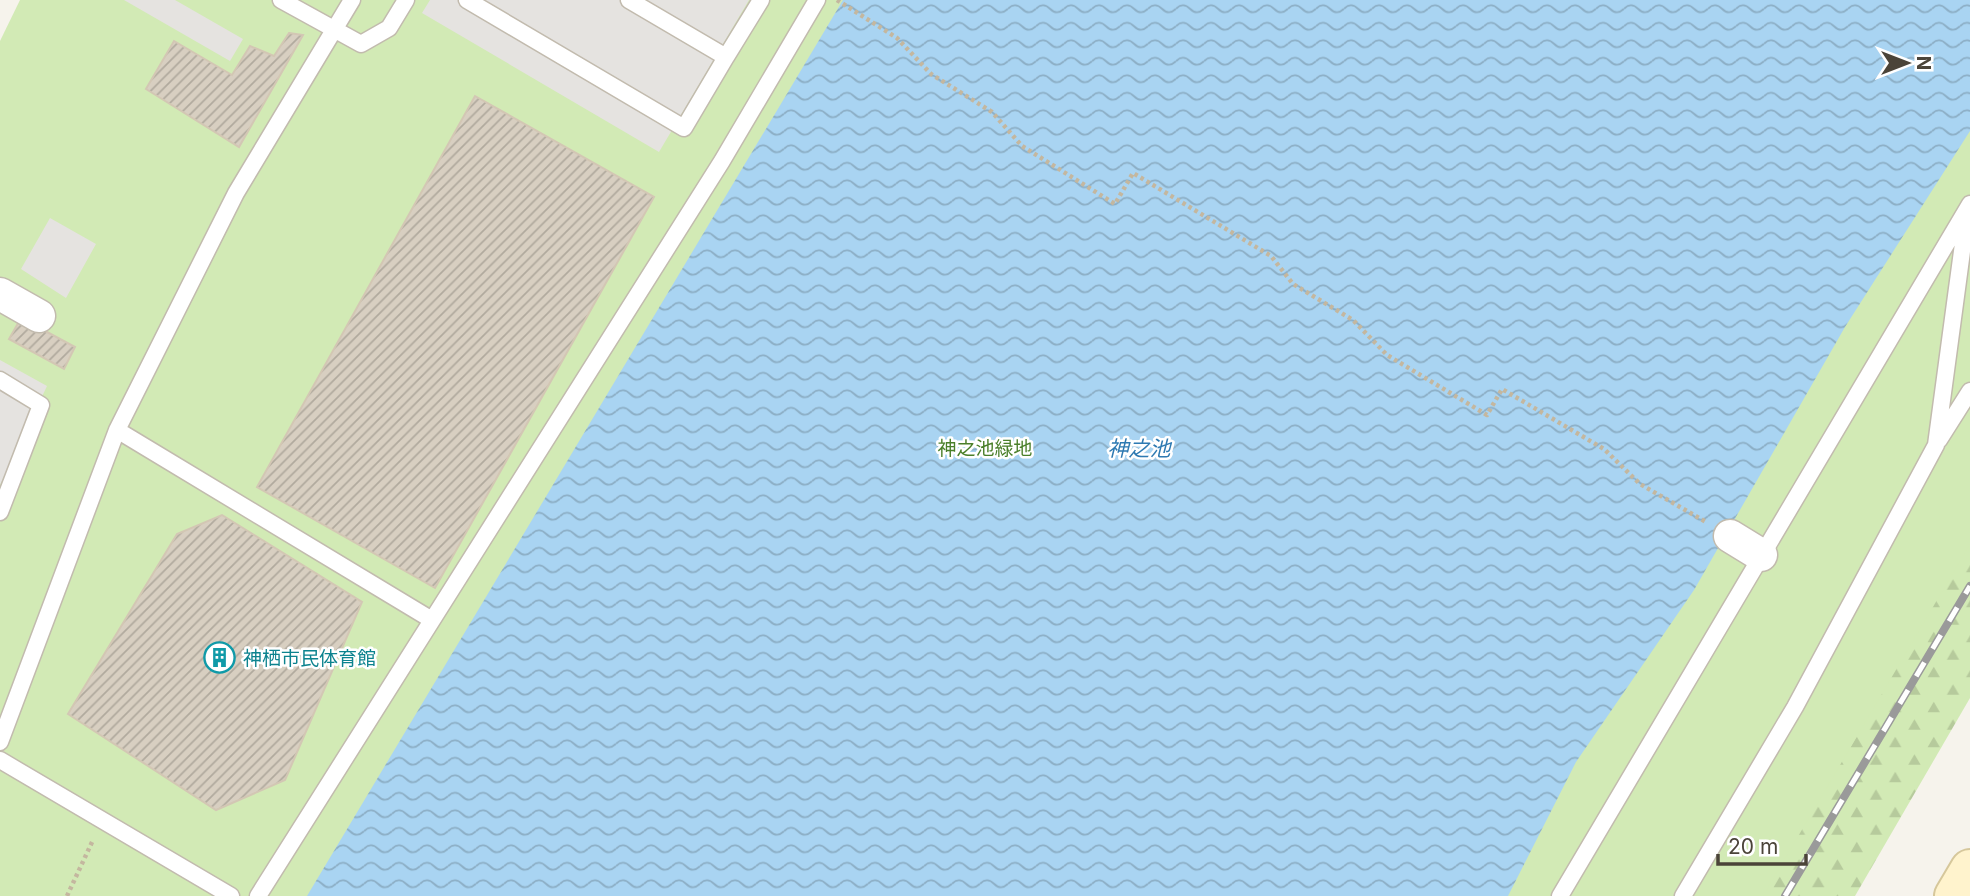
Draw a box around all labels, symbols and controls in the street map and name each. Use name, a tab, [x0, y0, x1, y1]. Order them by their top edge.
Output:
north arrow	[1872, 28, 1942, 98]
text: N	[1912, 56, 1935, 70]
water label: 神之池	[1108, 436, 1172, 461]
park label: 神之池緑地	[937, 437, 1033, 460]
building icon: 神栖市民体育館	[203, 641, 237, 675]
place label: 神栖市民体育館	[243, 647, 376, 670]
scale bar	[1718, 822, 1806, 866]
text: 20 m	[1728, 834, 1778, 859]

